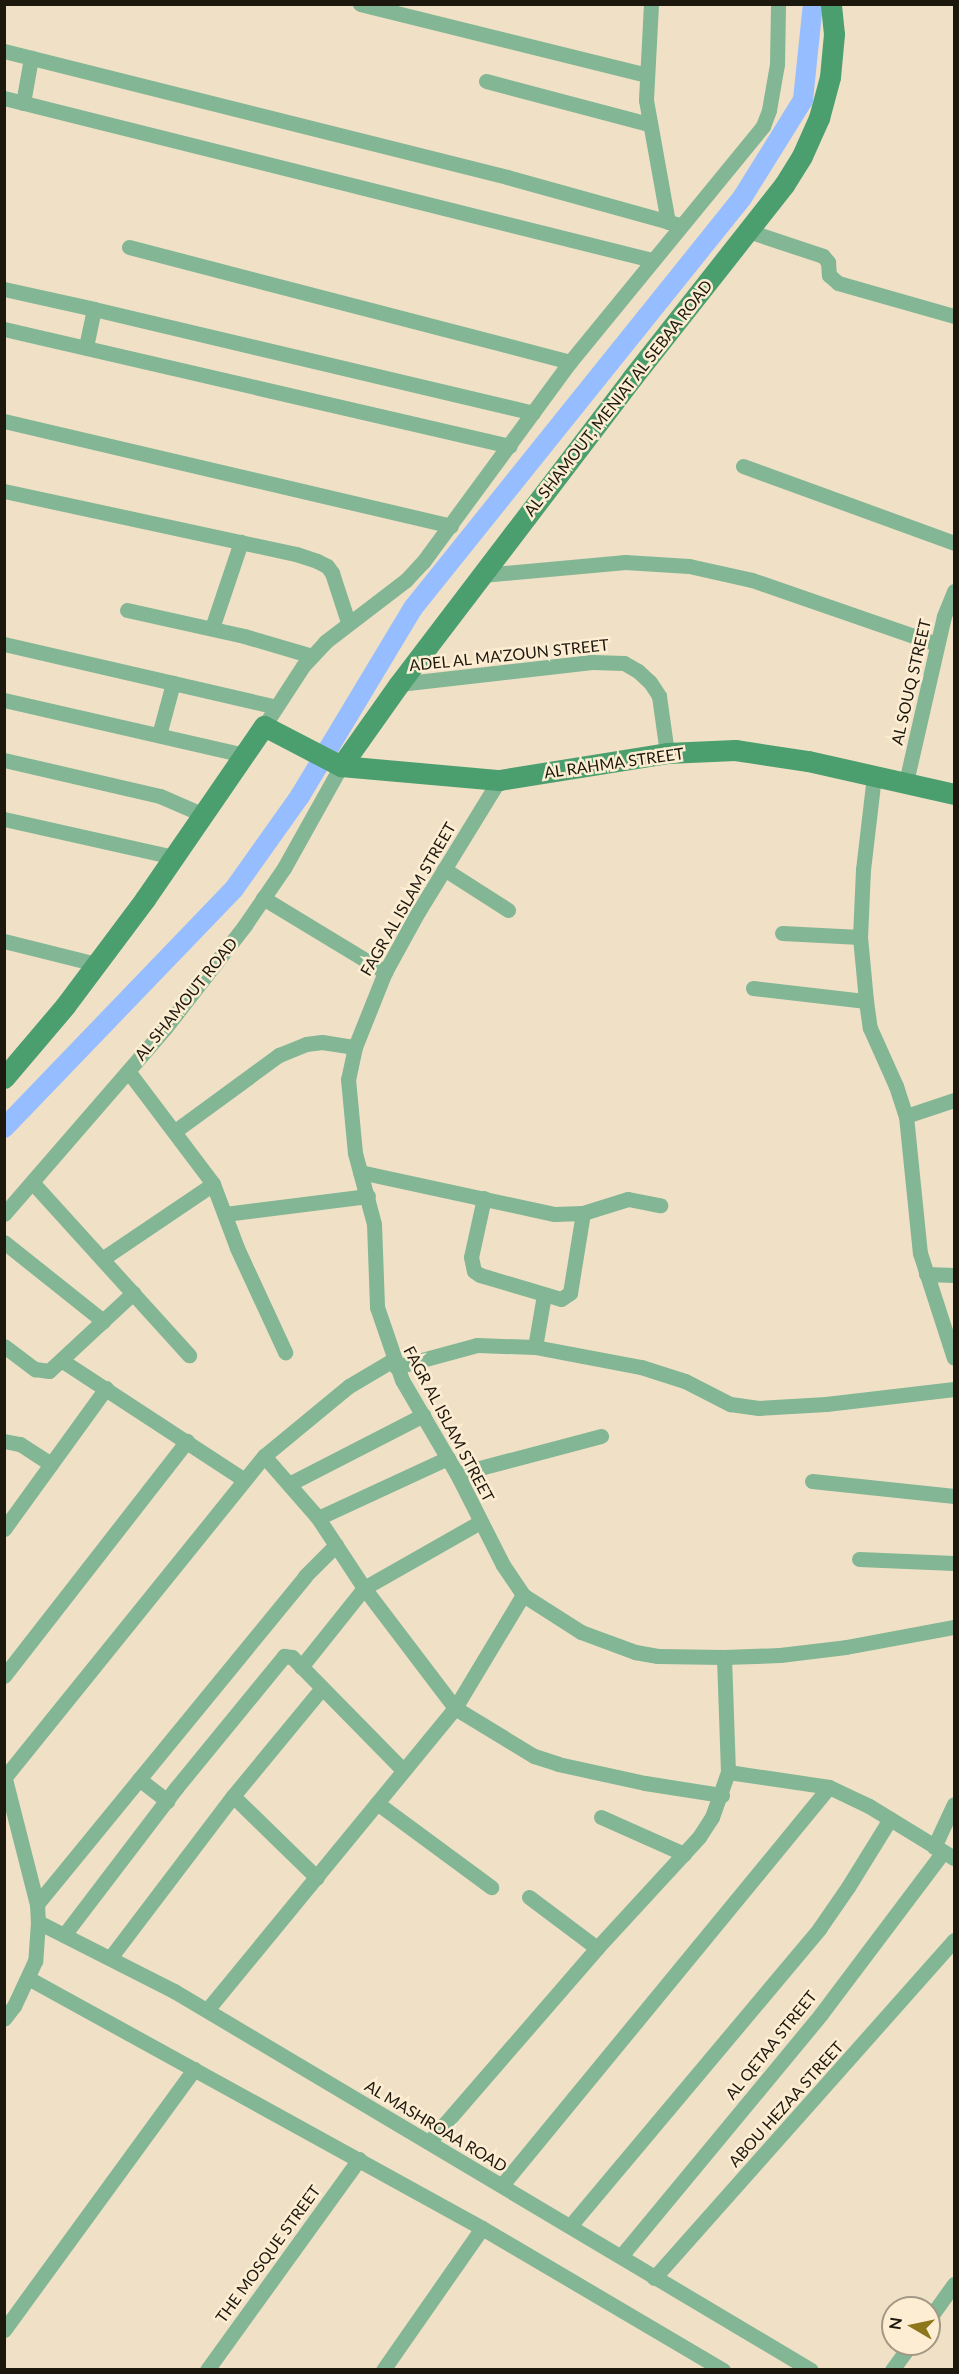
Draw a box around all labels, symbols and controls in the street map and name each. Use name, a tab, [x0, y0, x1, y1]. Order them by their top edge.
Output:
street label: AL SHAMOUT, MENIAT AL SEBAA ROAD	[519, 275, 717, 521]
street label: AL SOUQ STREET	[887, 617, 935, 747]
street label: ADEL AL MA'ZOUN STREET	[408, 635, 610, 675]
street label: AL RAHMA STREET	[542, 744, 686, 782]
street label: FAGR AL ISLAM STREET	[356, 818, 460, 980]
street label: AL SHAMOUT ROAD	[130, 933, 242, 1065]
street label: FAGR AL ISLAM STREET	[399, 1342, 499, 1506]
street label: AL QETAA STREET	[721, 1986, 821, 2104]
street label: ABOU HEZAA STREET	[724, 2037, 848, 2171]
street label: AL MASHROAA ROAD	[361, 2076, 511, 2176]
street label: THE MOSQUE STREET	[212, 2181, 324, 2327]
north arrow	[881, 2296, 941, 2356]
text: N	[884, 2316, 905, 2331]

